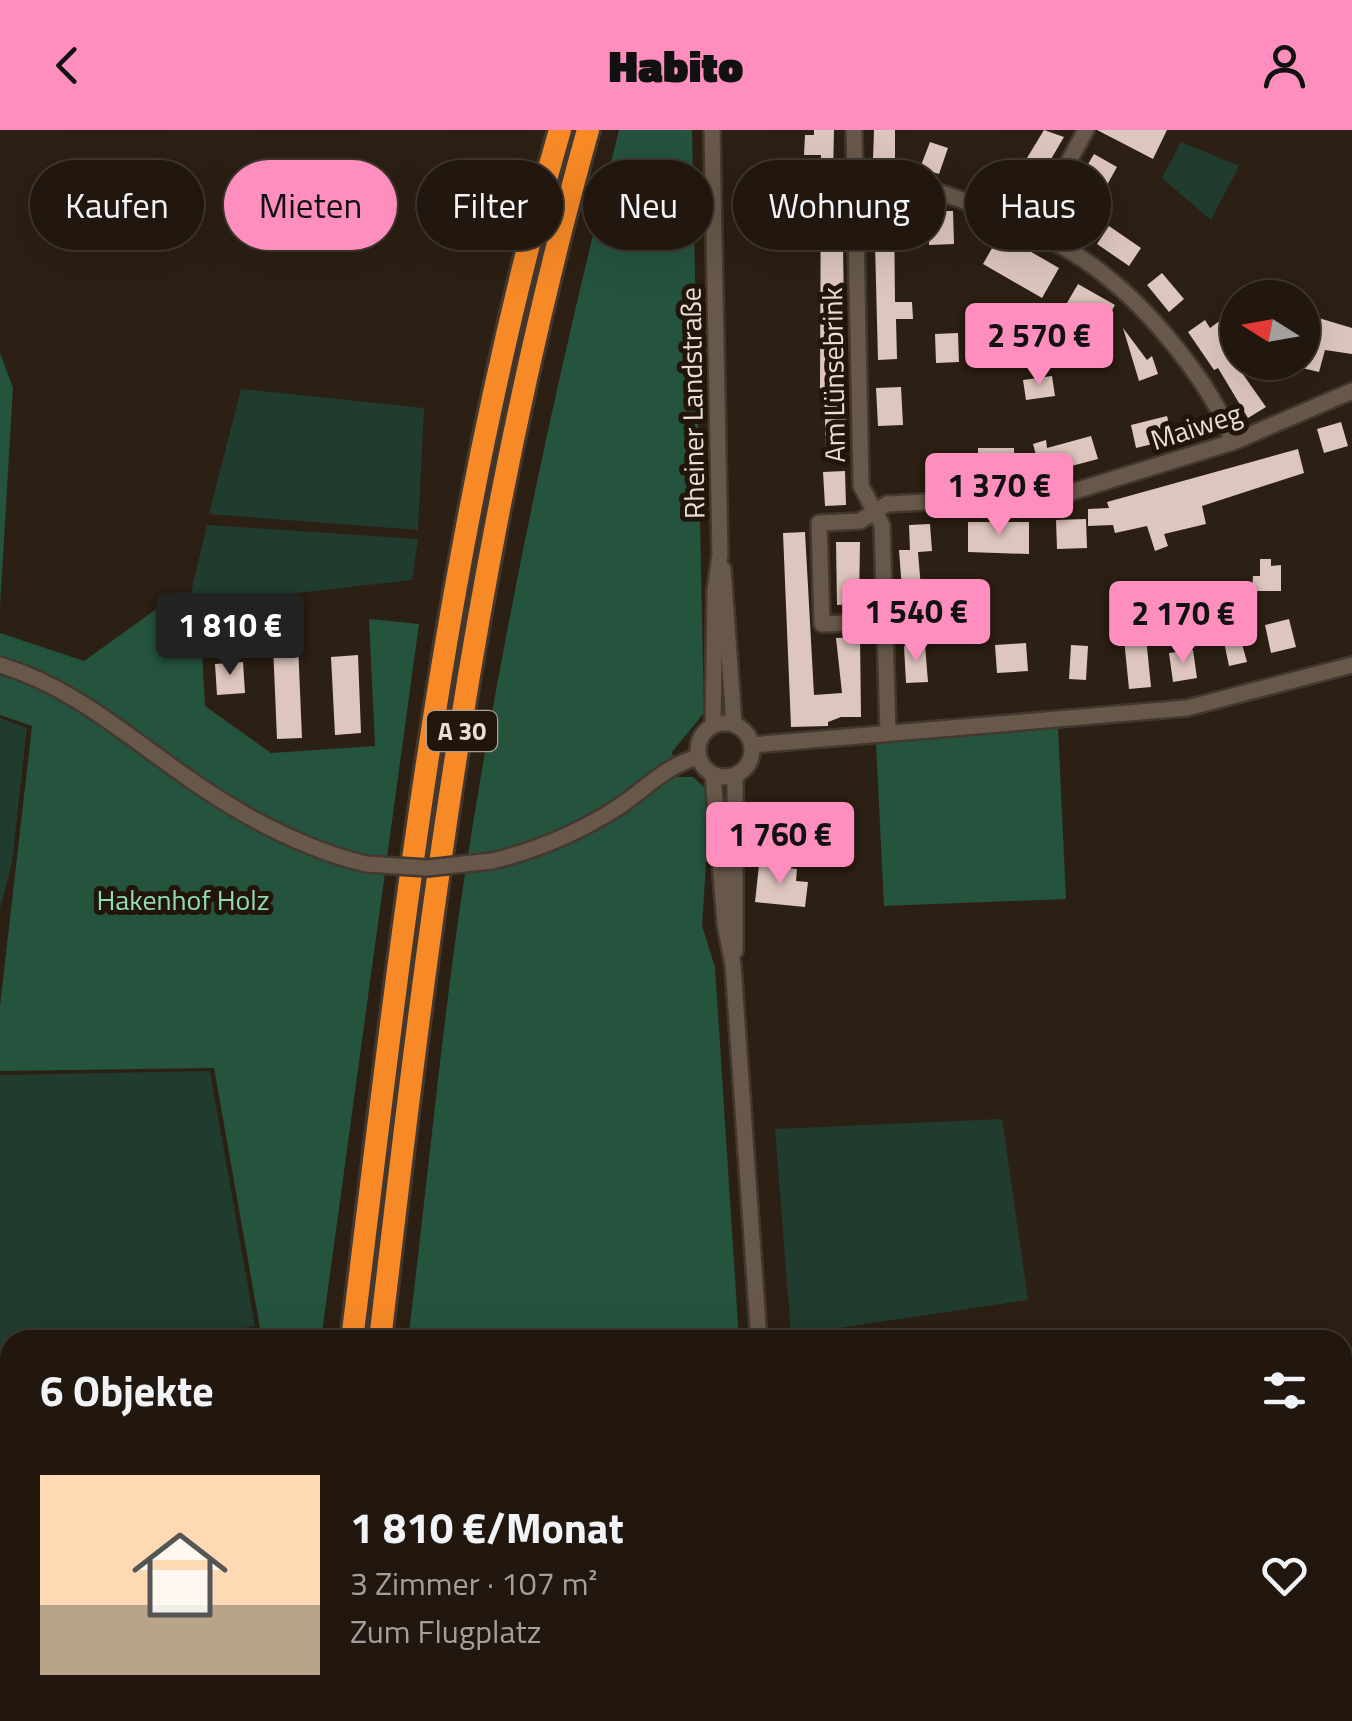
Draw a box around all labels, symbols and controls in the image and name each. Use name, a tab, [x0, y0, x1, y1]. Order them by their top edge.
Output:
text: Habito	[609, 31, 743, 99]
icon: back	[40, 38, 95, 93]
icon: person	[1257, 38, 1312, 93]
chip: Kaufen	[30, 160, 204, 250]
chip: Mieten	[224, 160, 397, 250]
chip: Filter	[417, 160, 563, 250]
chip: Neu	[583, 160, 713, 250]
chip: Wohnung	[733, 160, 945, 250]
chip: Haus	[965, 160, 1111, 250]
north arrow	[1220, 280, 1320, 380]
map controls	[1220, 280, 1320, 380]
street label: Rheiner Landstraße	[668, 287, 716, 519]
street label: Am Lünsebrink	[810, 287, 856, 463]
pin: 2 570 €	[947, 303, 1131, 388]
text: 2 570 €	[987, 311, 1091, 359]
street label: Maiweg	[1145, 391, 1247, 461]
pin: 1 370 €	[907, 453, 1091, 538]
text: 1 370 €	[947, 461, 1051, 509]
pin: 1 540 €	[824, 579, 1008, 664]
pin: 2 170 €	[1091, 581, 1275, 666]
text: 1 540 €	[864, 587, 968, 635]
text: 2 170 €	[1131, 589, 1235, 637]
pin: 1 810 €	[138, 593, 322, 678]
text: 1 810 €	[178, 601, 282, 649]
road number: A 30	[427, 711, 497, 751]
pin: 1 760 €	[688, 802, 872, 887]
text: 1 760 €	[728, 810, 832, 858]
park label: Hakenhof Holz	[96, 878, 270, 921]
text: 6 Objekte	[40, 1358, 214, 1422]
icon: filters	[1257, 1363, 1312, 1418]
text: 1 810 €/Monat	[350, 1495, 624, 1559]
icon: home	[120, 1515, 240, 1635]
icon: heart	[1257, 1548, 1312, 1603]
text: 3 Zimmer · 107 m²	[350, 1559, 597, 1607]
text: Zum Flugplatz	[350, 1607, 541, 1655]

